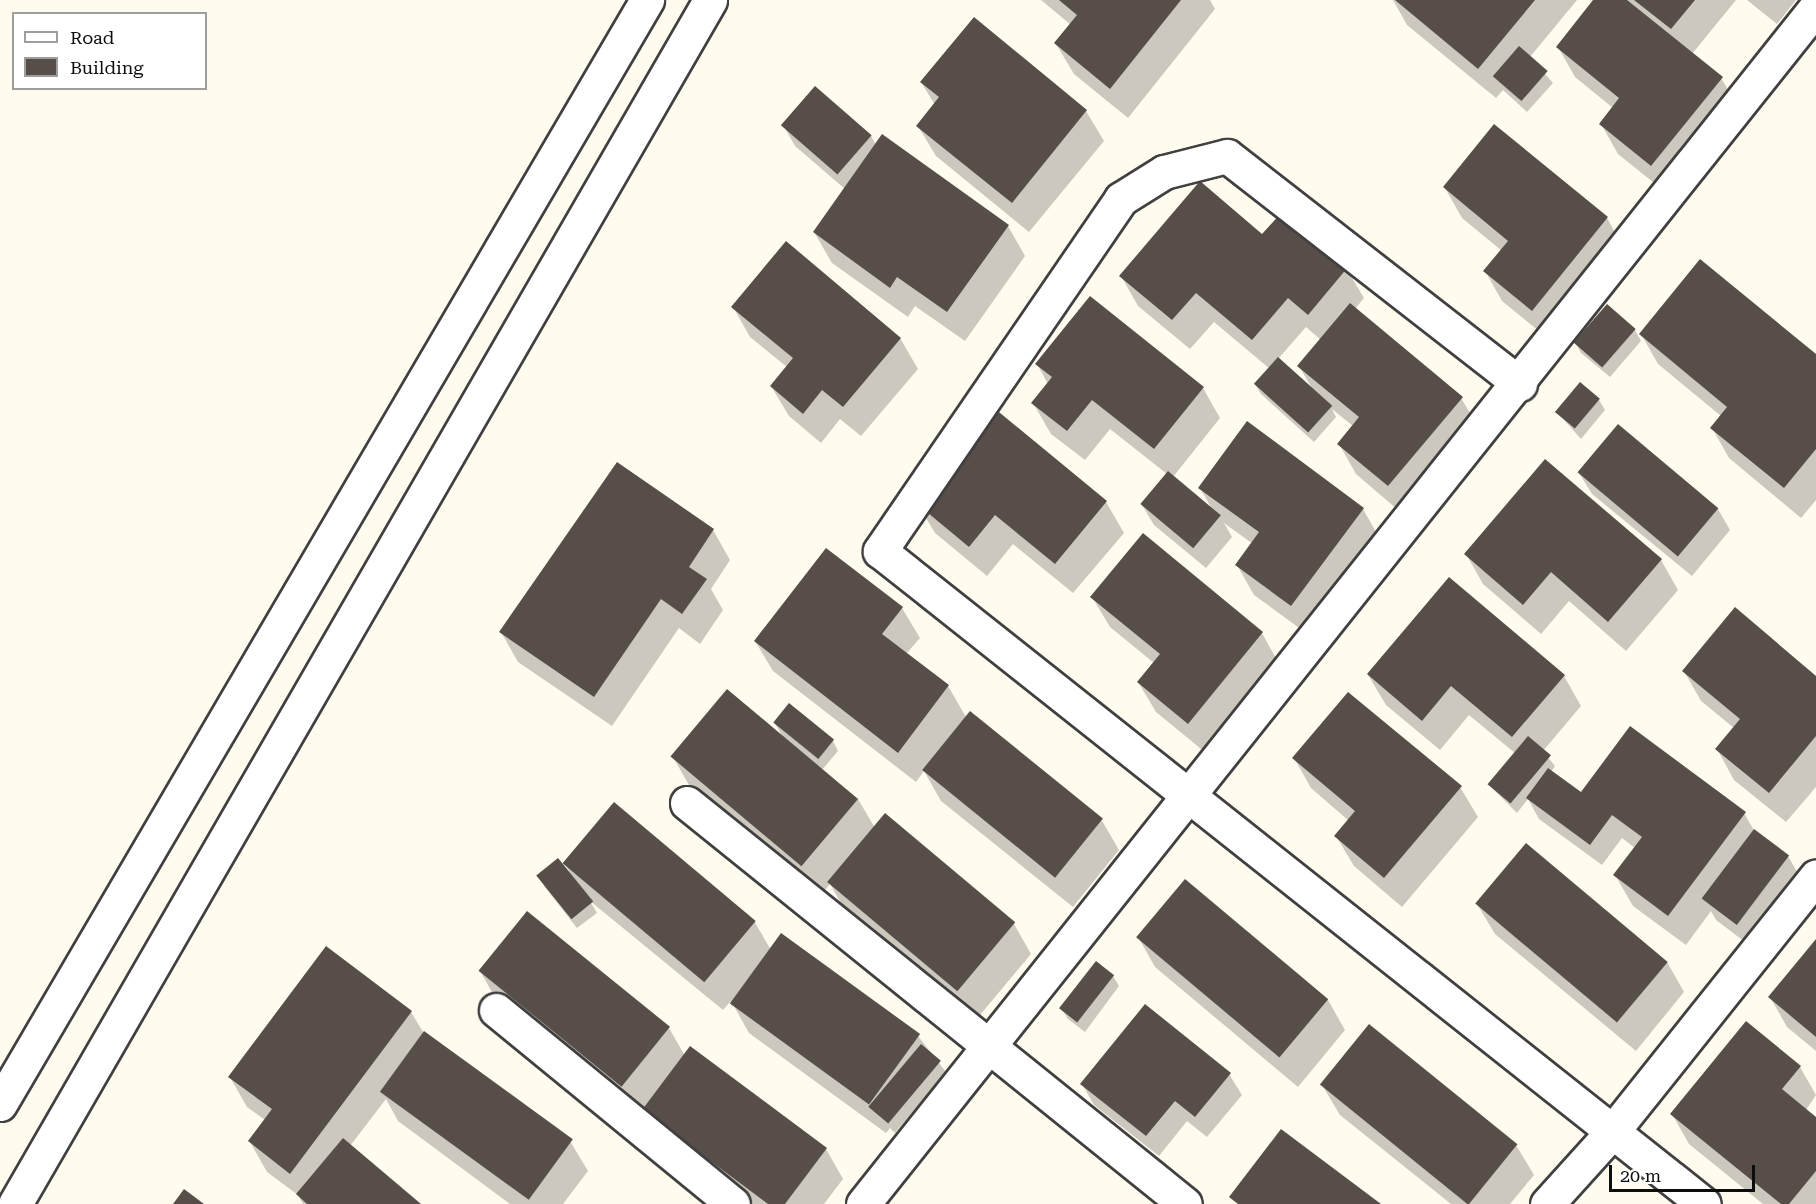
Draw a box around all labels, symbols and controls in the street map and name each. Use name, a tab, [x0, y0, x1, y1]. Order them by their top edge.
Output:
legend	[12, 12, 207, 90]
text: Road	[70, 27, 114, 48]
text: Building	[70, 57, 144, 78]
scale bar	[1612, 1153, 1758, 1191]
text: 20 m	[1620, 1165, 1661, 1186]

